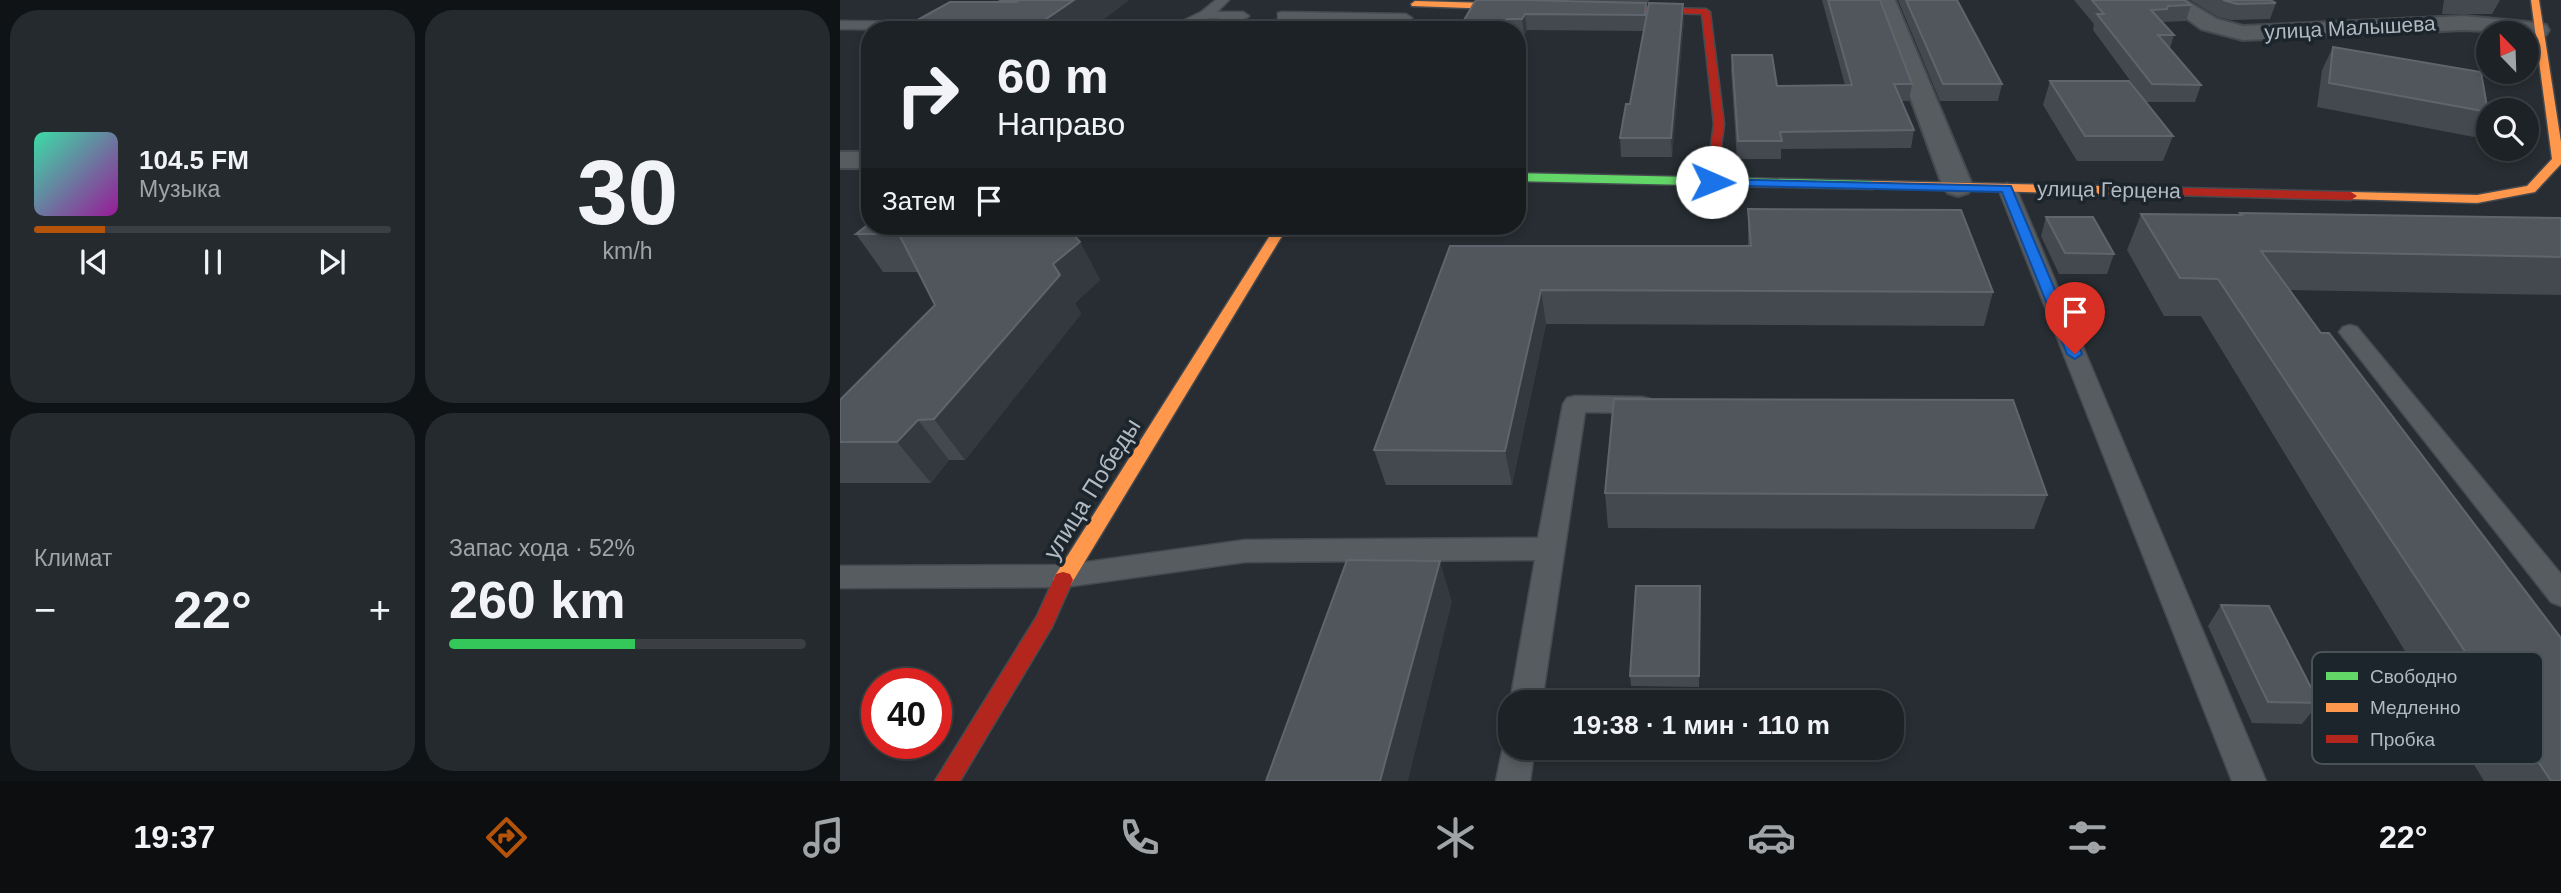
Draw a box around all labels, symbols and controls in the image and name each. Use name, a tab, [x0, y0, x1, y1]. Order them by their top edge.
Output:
street label: улица Малышева	[2264, 12, 2436, 43]
north arrow	[2476, 21, 2539, 84]
map controls	[2476, 21, 2539, 161]
icon: right	[882, 49, 973, 140]
text: 60 m	[997, 49, 1109, 103]
button: search	[2476, 98, 2539, 161]
text: Направо	[997, 106, 1125, 142]
text: 30	[577, 142, 678, 243]
text: 104.5 FM	[139, 145, 249, 175]
position arrow	[1675, 145, 1749, 219]
text: Музыка	[139, 176, 220, 202]
street label: улица Герцена	[2037, 177, 2181, 202]
icon: arrive	[970, 182, 1008, 220]
text: Затем	[882, 186, 956, 216]
text: km/h	[603, 238, 652, 264]
icon: previous	[75, 243, 113, 281]
icon: pause	[194, 243, 232, 281]
icon: next	[313, 243, 351, 281]
pin	[2045, 282, 2105, 354]
icon: arrive	[2056, 293, 2094, 331]
street label: улица Победы	[1038, 413, 1146, 564]
text: Запас хода · 52%	[449, 535, 635, 561]
text: Климат	[34, 545, 112, 571]
text: 260 km	[449, 571, 625, 629]
text: 22°	[173, 581, 252, 639]
text: −	[34, 589, 56, 631]
text: +	[369, 589, 391, 631]
legend	[2312, 652, 2543, 764]
text: Свободно	[2370, 666, 2457, 687]
speed limit sign: 40	[861, 668, 952, 759]
text: Медленно	[2370, 697, 2460, 718]
text: 19:38 · 1 мин · 110 m	[1572, 710, 1830, 740]
text: Пробка	[2370, 729, 2435, 750]
icon: directions	[482, 813, 531, 862]
icon: music	[799, 813, 848, 862]
icon: phone	[1115, 813, 1164, 862]
icon: climate	[1431, 813, 1480, 862]
icon: car	[1747, 813, 1796, 862]
icon: filters	[2063, 813, 2112, 862]
text: 19:37	[134, 819, 215, 855]
text: 22°	[2379, 819, 2427, 855]

